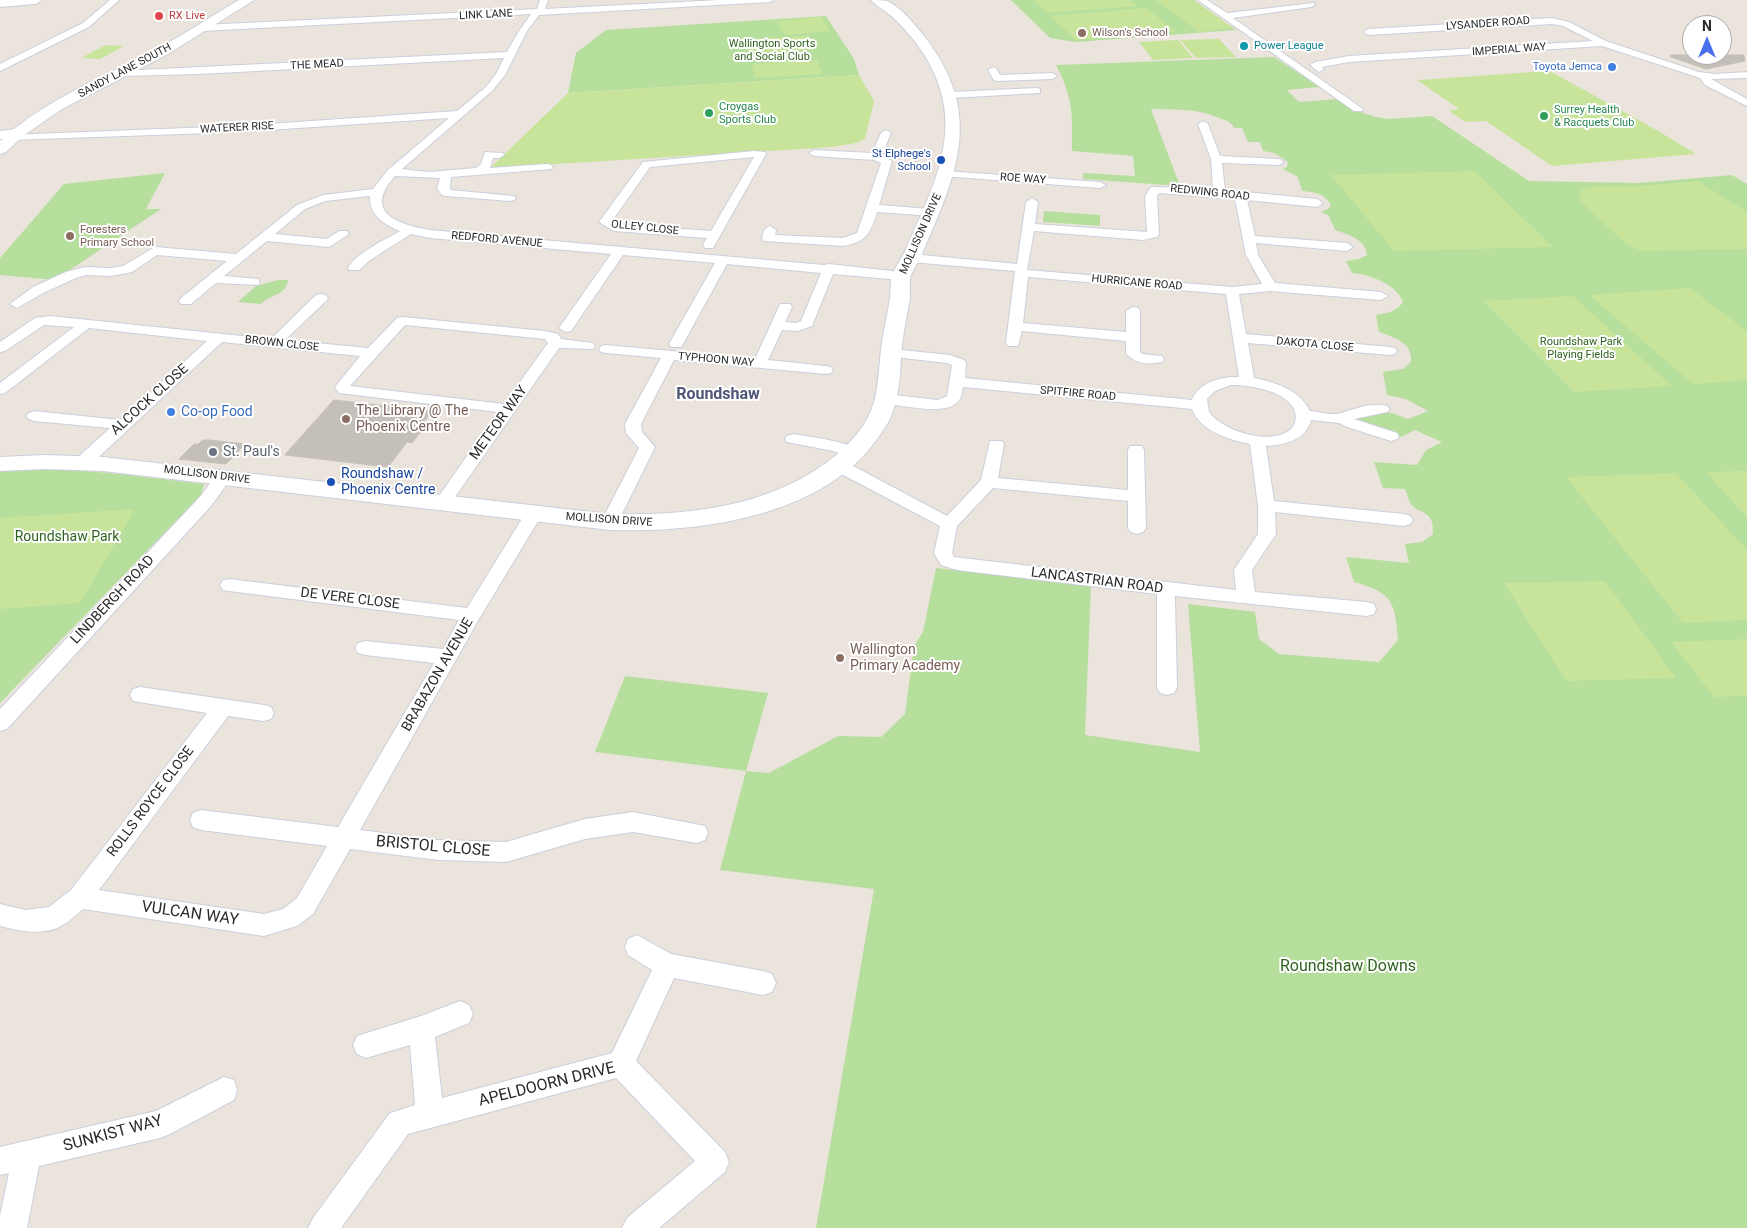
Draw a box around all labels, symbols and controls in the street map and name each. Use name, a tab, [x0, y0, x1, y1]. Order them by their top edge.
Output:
street label: LINK LANE	[459, 7, 513, 23]
place label: RX Live	[169, 9, 205, 23]
marker: RX Live	[153, 10, 165, 22]
street label: LYSANDER ROAD	[1445, 14, 1531, 34]
north arrow	[1682, 15, 1732, 65]
text: N	[1702, 18, 1712, 34]
place label: Wilson's School	[1092, 26, 1168, 40]
marker: Wilson's School	[1076, 27, 1088, 39]
park label: Wallington Sports and Social Club	[729, 37, 815, 63]
place label: Power League	[1254, 39, 1324, 53]
marker: Power League	[1238, 40, 1250, 52]
street label: SANDY LANE SOUTH	[76, 41, 174, 101]
street label: IMPERIAL WAY	[1471, 41, 1547, 59]
street label: THE MEAD	[290, 57, 344, 73]
place label: Toyota Jemca	[1533, 60, 1602, 74]
marker: Toyota Jemca	[1606, 61, 1618, 73]
place label: Croygas Sports Club	[719, 100, 776, 126]
place label: Surrey Health & Racquets Club	[1554, 103, 1634, 129]
marker: Croygas Sports Club	[703, 107, 715, 119]
marker: Surrey Health & Racquets Club	[1538, 110, 1550, 122]
street label: WATERER RISE	[200, 119, 274, 137]
place label: St Elphege's School	[872, 147, 931, 173]
marker: St Elphege's School	[935, 154, 947, 166]
street label: ROE WAY	[1000, 171, 1046, 187]
street label: REDWING ROAD	[1170, 182, 1250, 204]
street label: MOLLISON DRIVE	[897, 192, 945, 276]
street label: OLLEY CLOSE	[610, 218, 680, 238]
place label: Foresters Primary School	[80, 223, 154, 249]
street label: REDFORD AVENUE	[451, 229, 543, 251]
marker: Foresters Primary School	[64, 230, 76, 242]
street label: HURRICANE ROAD	[1091, 272, 1183, 294]
street label: BROWN CLOSE	[244, 334, 320, 354]
street label: DAKOTA CLOSE	[1276, 335, 1354, 355]
park label: Roundshaw Park Playing Fields	[1540, 335, 1622, 361]
street label: TYPHOON WAY	[677, 350, 755, 370]
street label: ALCOCK CLOSE	[108, 361, 192, 439]
street label: METEOR WAY	[467, 383, 531, 463]
street label: SPITFIRE ROAD	[1039, 384, 1117, 404]
district label: Roundshaw	[676, 385, 760, 405]
place label: The Library @ The Phoenix Centre	[356, 403, 468, 436]
place label: Co-op Food	[181, 404, 253, 420]
marker: Co-op Food	[165, 406, 177, 418]
marker: The Library @ The Phoenix Centre	[340, 413, 352, 425]
place label: St. Paul's	[223, 444, 280, 460]
marker: St. Paul's	[207, 446, 219, 458]
street label: MOLLISON DRIVE	[163, 463, 251, 487]
place label: Roundshaw / Phoenix Centre	[341, 466, 435, 498]
marker: Roundshaw / Phoenix Centre	[325, 476, 337, 488]
street label: MOLLISON DRIVE	[565, 510, 653, 530]
park label: Roundshaw Park	[15, 529, 119, 545]
street label: LINDBERGH ROAD	[68, 552, 158, 648]
street label: LANCASTRIAN ROAD	[1030, 565, 1164, 597]
street label: DE VERE CLOSE	[300, 585, 400, 613]
street label: BRABAZON AVENUE	[399, 615, 477, 735]
place label: Wallington Primary Academy	[850, 642, 960, 674]
marker: Wallington Primary Academy	[834, 652, 846, 664]
street label: ROLLS ROYCE CLOSE	[104, 743, 198, 861]
street label: BRISTOL CLOSE	[375, 832, 491, 862]
street label: VULCAN WAY	[140, 898, 240, 930]
park label: Roundshaw Downs	[1280, 957, 1416, 977]
street label: APELDOORN DRIVE	[477, 1059, 617, 1111]
street label: SUNKIST WAY	[61, 1112, 165, 1156]

